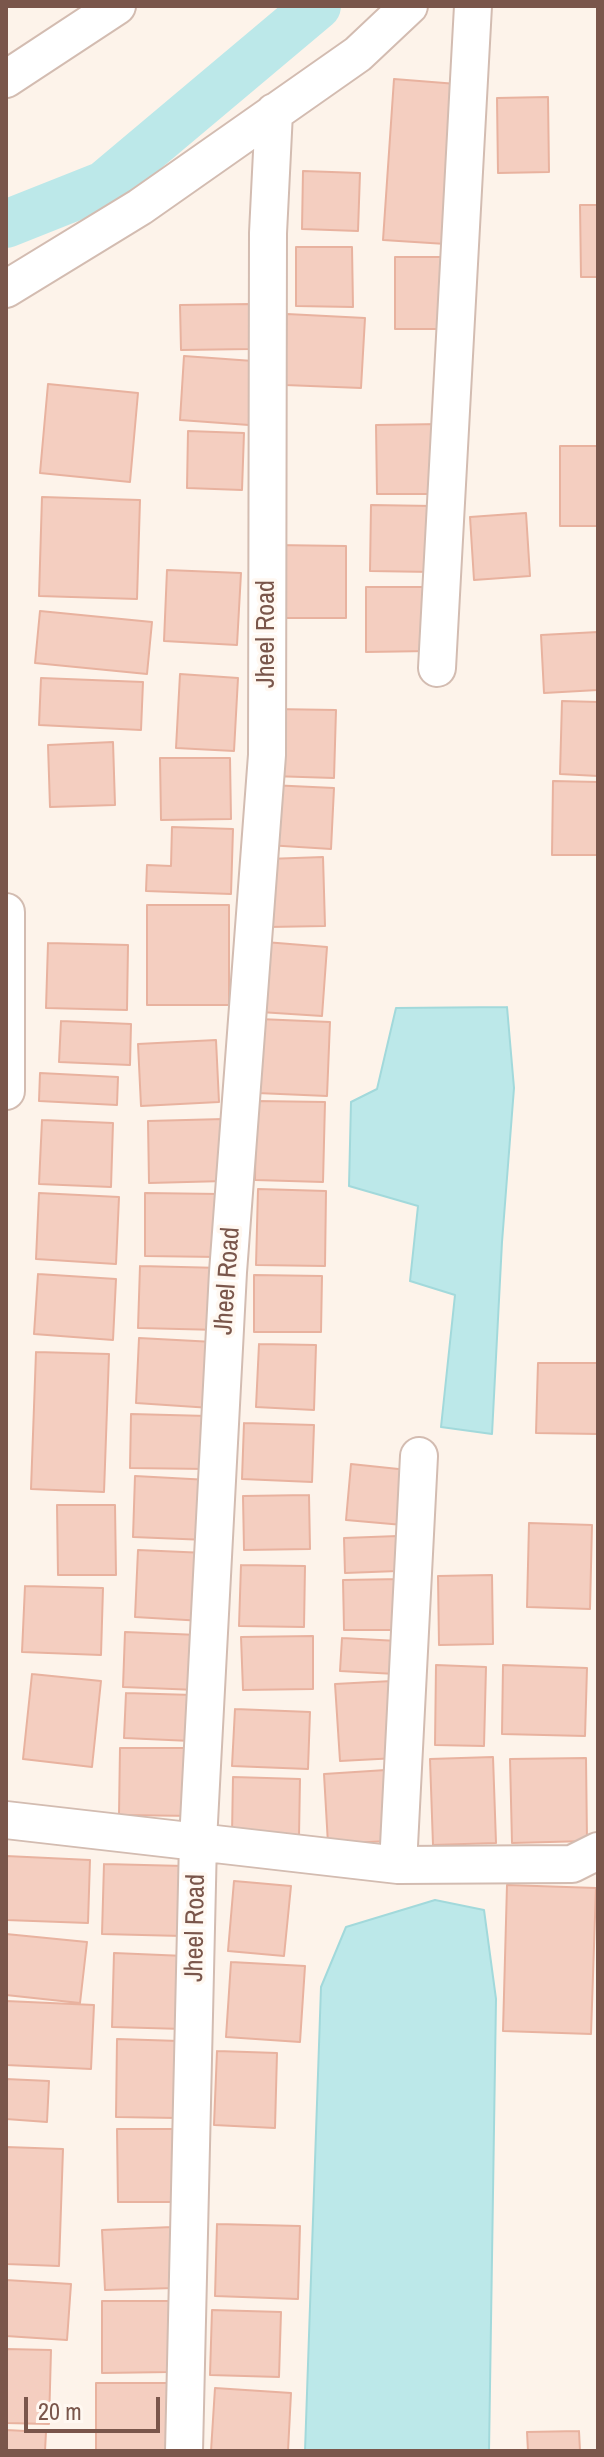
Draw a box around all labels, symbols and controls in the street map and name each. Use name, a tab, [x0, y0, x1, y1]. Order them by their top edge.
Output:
street label: Jheel Road	[251, 580, 283, 688]
street label: Jheel Road	[209, 1226, 247, 1336]
street label: Jheel Road	[179, 1874, 213, 1982]
scale bar	[28, 2381, 164, 2431]
text: 20 m	[38, 2395, 82, 2427]

